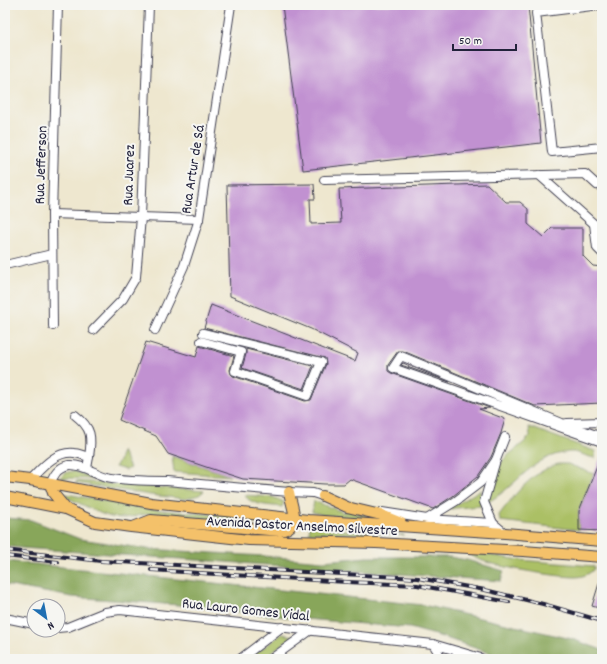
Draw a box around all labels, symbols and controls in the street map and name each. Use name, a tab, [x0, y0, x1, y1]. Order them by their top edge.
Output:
scale bar	[453, 26, 516, 52]
text: 50 m	[459, 33, 482, 50]
street label: Rua Artur de Sá	[176, 123, 212, 216]
street label: Rua Jefferson	[30, 125, 54, 205]
street label: Rua Juarez	[118, 144, 142, 206]
street label: Avenida Pastor Anselmo Silvestre	[206, 511, 398, 543]
street label: Rua Lauro Gomes Vidal	[181, 593, 311, 629]
north arrow	[26, 598, 66, 638]
text: N	[43, 617, 57, 633]

